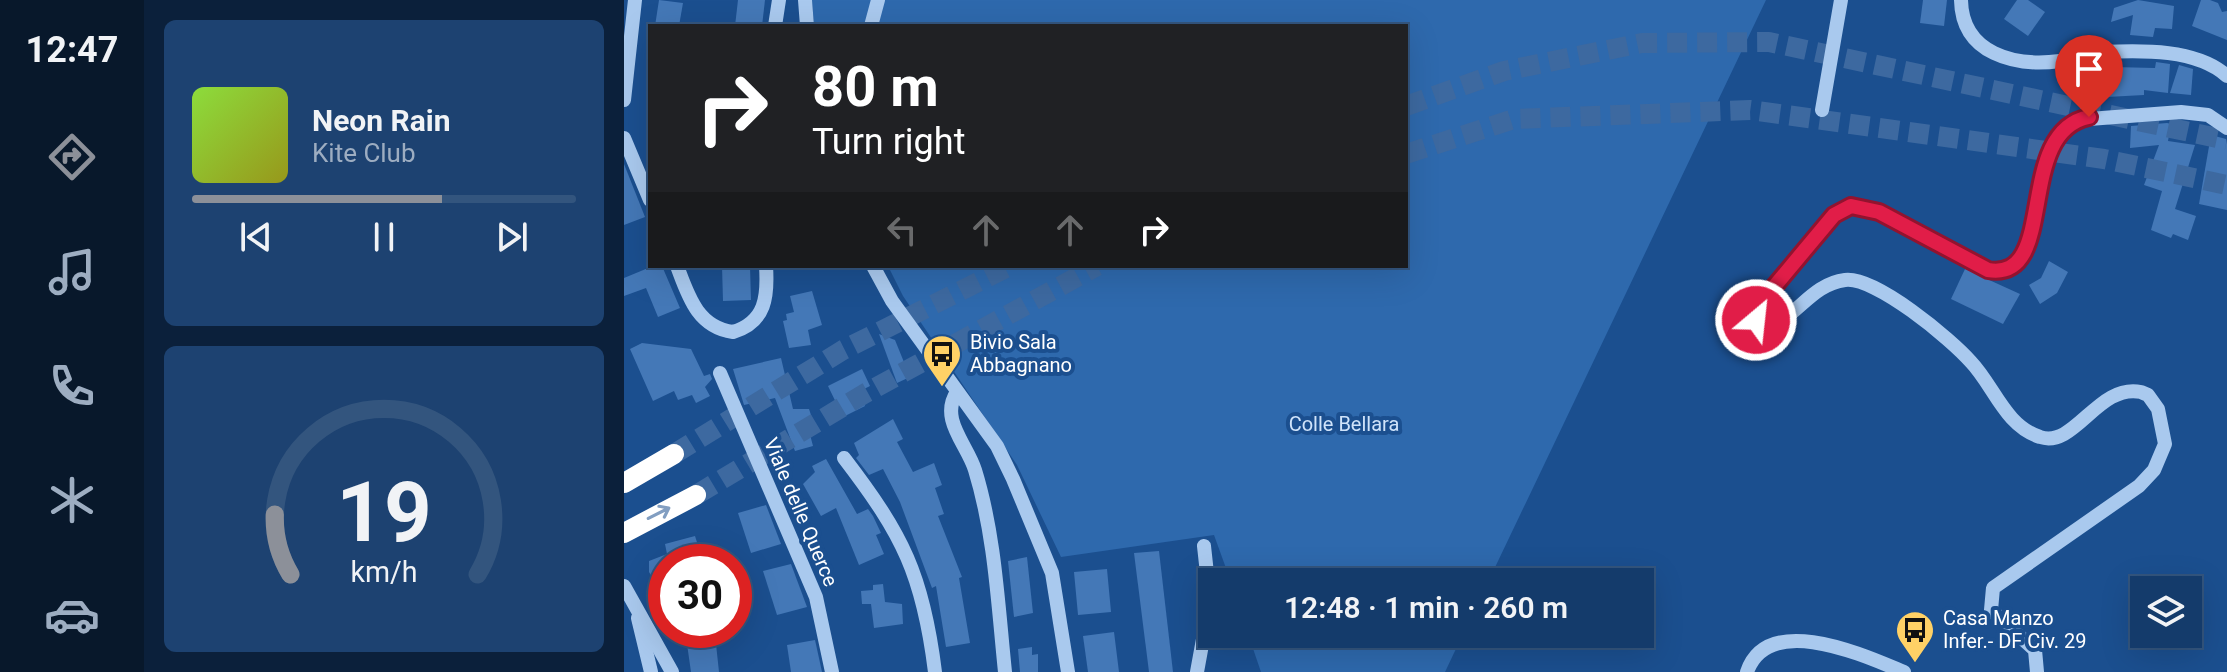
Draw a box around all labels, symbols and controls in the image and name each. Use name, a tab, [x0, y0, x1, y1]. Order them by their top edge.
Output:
text: 12:47	[26, 29, 118, 71]
pin	[2055, 35, 2123, 117]
icon: arrive	[2067, 47, 2111, 91]
text: 80 m	[812, 54, 939, 120]
icon: right	[680, 56, 784, 160]
text: Neon Rain	[312, 103, 451, 138]
text: Turn right	[812, 121, 965, 163]
icon: directions	[44, 129, 100, 185]
text: Kite Club	[312, 138, 416, 168]
icon: left	[880, 208, 924, 252]
icon: ahead	[964, 208, 1008, 252]
icon: ahead	[1048, 208, 1092, 252]
icon: right	[1132, 208, 1176, 252]
icon: previous	[234, 215, 278, 259]
icon: pause	[362, 215, 406, 259]
icon: next	[490, 215, 534, 259]
icon: music	[44, 244, 100, 300]
position arrow	[1714, 278, 1798, 362]
place label: Bivio Sala Abbagnano	[970, 330, 1072, 377]
bus stop icon: Bivio Sala Abbagnano	[921, 333, 963, 388]
icon: phone	[44, 358, 100, 414]
park label: Colle Bellara	[1289, 412, 1399, 436]
street label: Viale delle Querce	[759, 434, 843, 590]
text: 19	[336, 464, 432, 561]
icon: climate	[44, 472, 100, 528]
one-way arrow	[647, 505, 671, 520]
speed limit sign: 30	[648, 544, 752, 648]
text: km/h	[350, 555, 418, 589]
map controls	[2130, 576, 2202, 648]
button: layers	[2130, 576, 2202, 648]
icon: car	[44, 587, 100, 643]
text: 12:48 · 1 min · 260 m	[1284, 590, 1568, 625]
place label: Casa Manzo Infer.- DF Civ. 29	[1943, 606, 2087, 653]
bus stop icon: Casa Manzo Infer.- DF Civ. 29	[1894, 609, 1936, 664]

